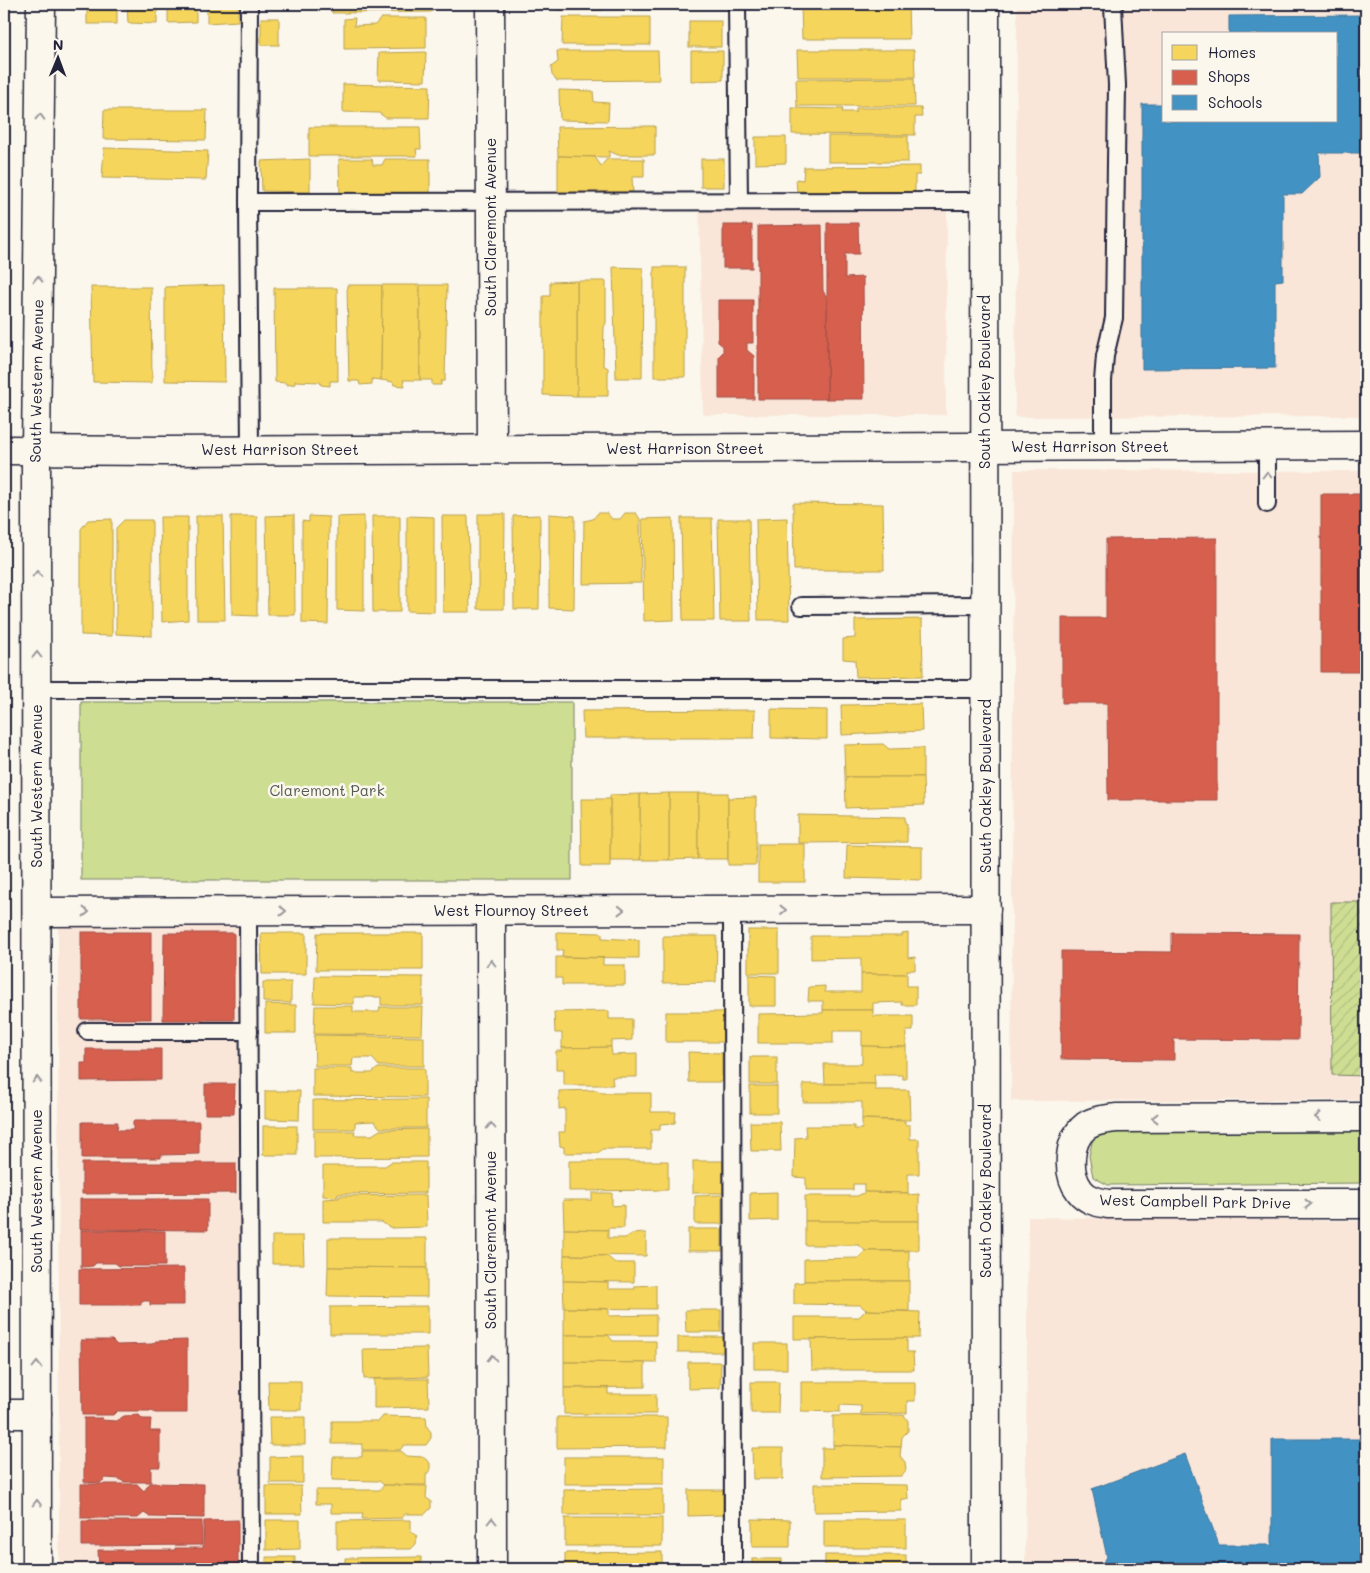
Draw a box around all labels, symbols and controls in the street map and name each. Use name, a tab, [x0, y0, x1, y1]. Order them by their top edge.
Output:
north arrow	[32, 32, 82, 82]
legend	[1162, 32, 1338, 122]
text: N	[53, 35, 64, 54]
text: Homes	[1208, 42, 1256, 62]
text: Shops	[1208, 66, 1250, 86]
text: Schools	[1208, 92, 1263, 112]
one-way arrow	[35, 112, 45, 120]
street label: South Claremont Avenue	[480, 138, 500, 316]
one-way arrow	[33, 275, 43, 282]
street label: South Oakley Boulevard	[974, 295, 994, 469]
street label: South Western Avenue	[25, 299, 47, 463]
street label: West Harrison Street	[1011, 436, 1169, 456]
street label: West Harrison Street	[606, 438, 764, 458]
street label: West Harrison Street	[201, 439, 359, 459]
one-way arrow	[1262, 471, 1272, 478]
one-way arrow	[32, 570, 42, 578]
one-way arrow	[32, 651, 42, 658]
street label: South Oakley Boulevard	[975, 699, 995, 873]
street label: South Western Avenue	[26, 704, 46, 868]
park label: Claremont Park	[269, 780, 385, 800]
street label: West Flournoy Street	[433, 900, 589, 920]
one-way arrow	[618, 905, 625, 915]
one-way arrow	[780, 905, 788, 915]
one-way arrow	[280, 906, 288, 916]
one-way arrow	[82, 907, 90, 917]
one-way arrow	[486, 959, 496, 966]
one-way arrow	[32, 1076, 42, 1084]
street label: South Oakley Boulevard	[975, 1104, 995, 1278]
street label: South Western Avenue	[26, 1109, 46, 1273]
one-way arrow	[1313, 1112, 1321, 1122]
one-way arrow	[1151, 1113, 1158, 1123]
one-way arrow	[486, 1121, 496, 1129]
street label: South Claremont Avenue	[480, 1151, 500, 1329]
street label: West Campbell Park Drive	[1099, 1189, 1291, 1213]
one-way arrow	[1304, 1199, 1312, 1209]
one-way arrow	[487, 1354, 497, 1362]
one-way arrow	[32, 1361, 42, 1368]
one-way arrow	[32, 1499, 42, 1506]
one-way arrow	[487, 1516, 497, 1524]

